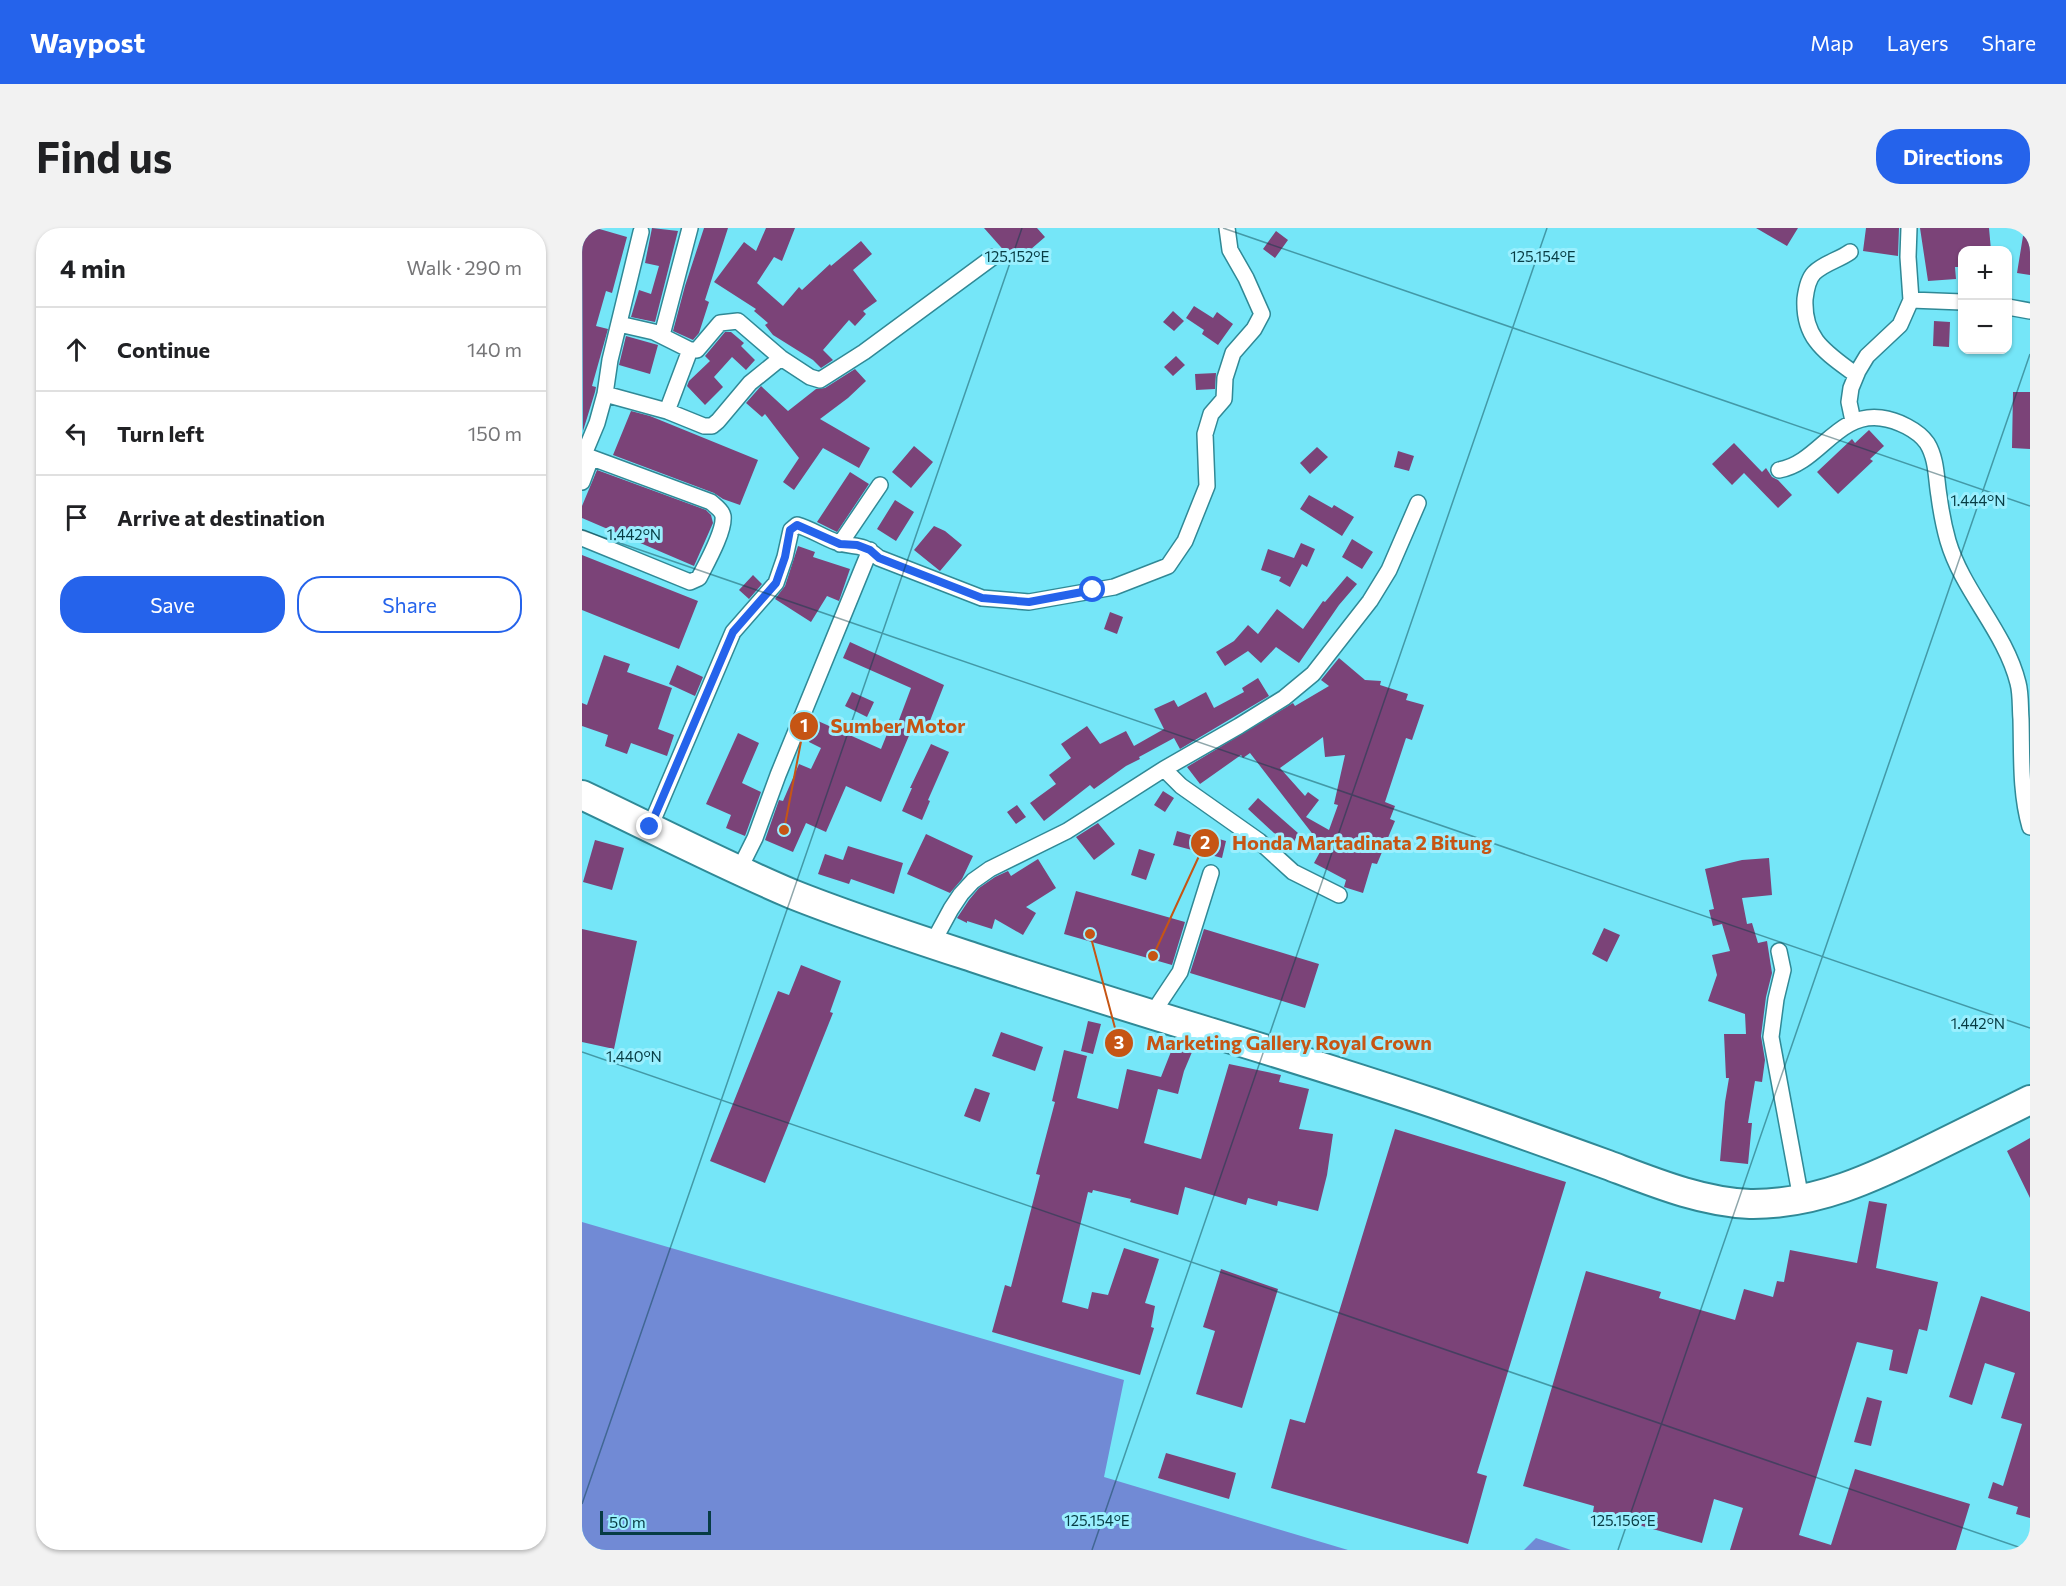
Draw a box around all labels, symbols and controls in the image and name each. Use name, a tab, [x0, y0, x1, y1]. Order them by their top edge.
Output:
text: Waypost	[30, 25, 145, 59]
text: Map	[1810, 30, 1854, 55]
text: Layers	[1887, 30, 1949, 55]
text: Share	[1982, 30, 2036, 55]
button: Directions	[1876, 129, 2030, 184]
text: Find us	[36, 130, 172, 182]
map controls	[1958, 246, 2012, 354]
button: +	[1958, 246, 2012, 300]
text: 125.152°E	[985, 247, 1050, 265]
text: 125.154°E	[1510, 247, 1576, 265]
text: 4 min	[60, 252, 126, 283]
text: Walk · 290 m	[406, 255, 522, 279]
button: −	[1958, 300, 2012, 354]
icon: ahead	[60, 333, 93, 366]
text: Continue	[117, 336, 210, 363]
text: 140 m	[467, 337, 522, 361]
icon: left	[60, 417, 93, 450]
text: Turn left	[117, 420, 204, 447]
text: 150 m	[468, 421, 522, 445]
text: 1.444°N	[1950, 491, 2006, 509]
icon: arrive	[60, 501, 93, 534]
text: Arrive at destination	[117, 504, 325, 531]
text: 1.442°N	[607, 525, 661, 543]
button: Save	[60, 576, 285, 633]
button: Share	[297, 576, 522, 633]
route start	[1079, 576, 1105, 602]
callout: Sumber Motor	[789, 707, 978, 745]
text: Sumber Motor	[831, 713, 965, 737]
text: 1	[800, 714, 808, 736]
route end	[636, 813, 662, 839]
callout: Honda Martadinata 2 Bitung	[1190, 824, 1504, 862]
text: Honda Martadinata 2 Bitung	[1232, 830, 1492, 854]
text: 2	[1200, 831, 1210, 853]
text: 1.442°N	[1951, 1014, 2005, 1032]
callout: Marketing Gallery Royal Crown	[1104, 1024, 1444, 1062]
text: Marketing Gallery Royal Crown	[1146, 1030, 1432, 1054]
text: 3	[1114, 1031, 1124, 1053]
text: 1.440°N	[606, 1047, 662, 1065]
scale bar	[600, 1508, 711, 1536]
text: 125.154°E	[1064, 1511, 1130, 1529]
text: 125.156°E	[1590, 1511, 1656, 1529]
text: 50 m	[609, 1512, 646, 1531]

